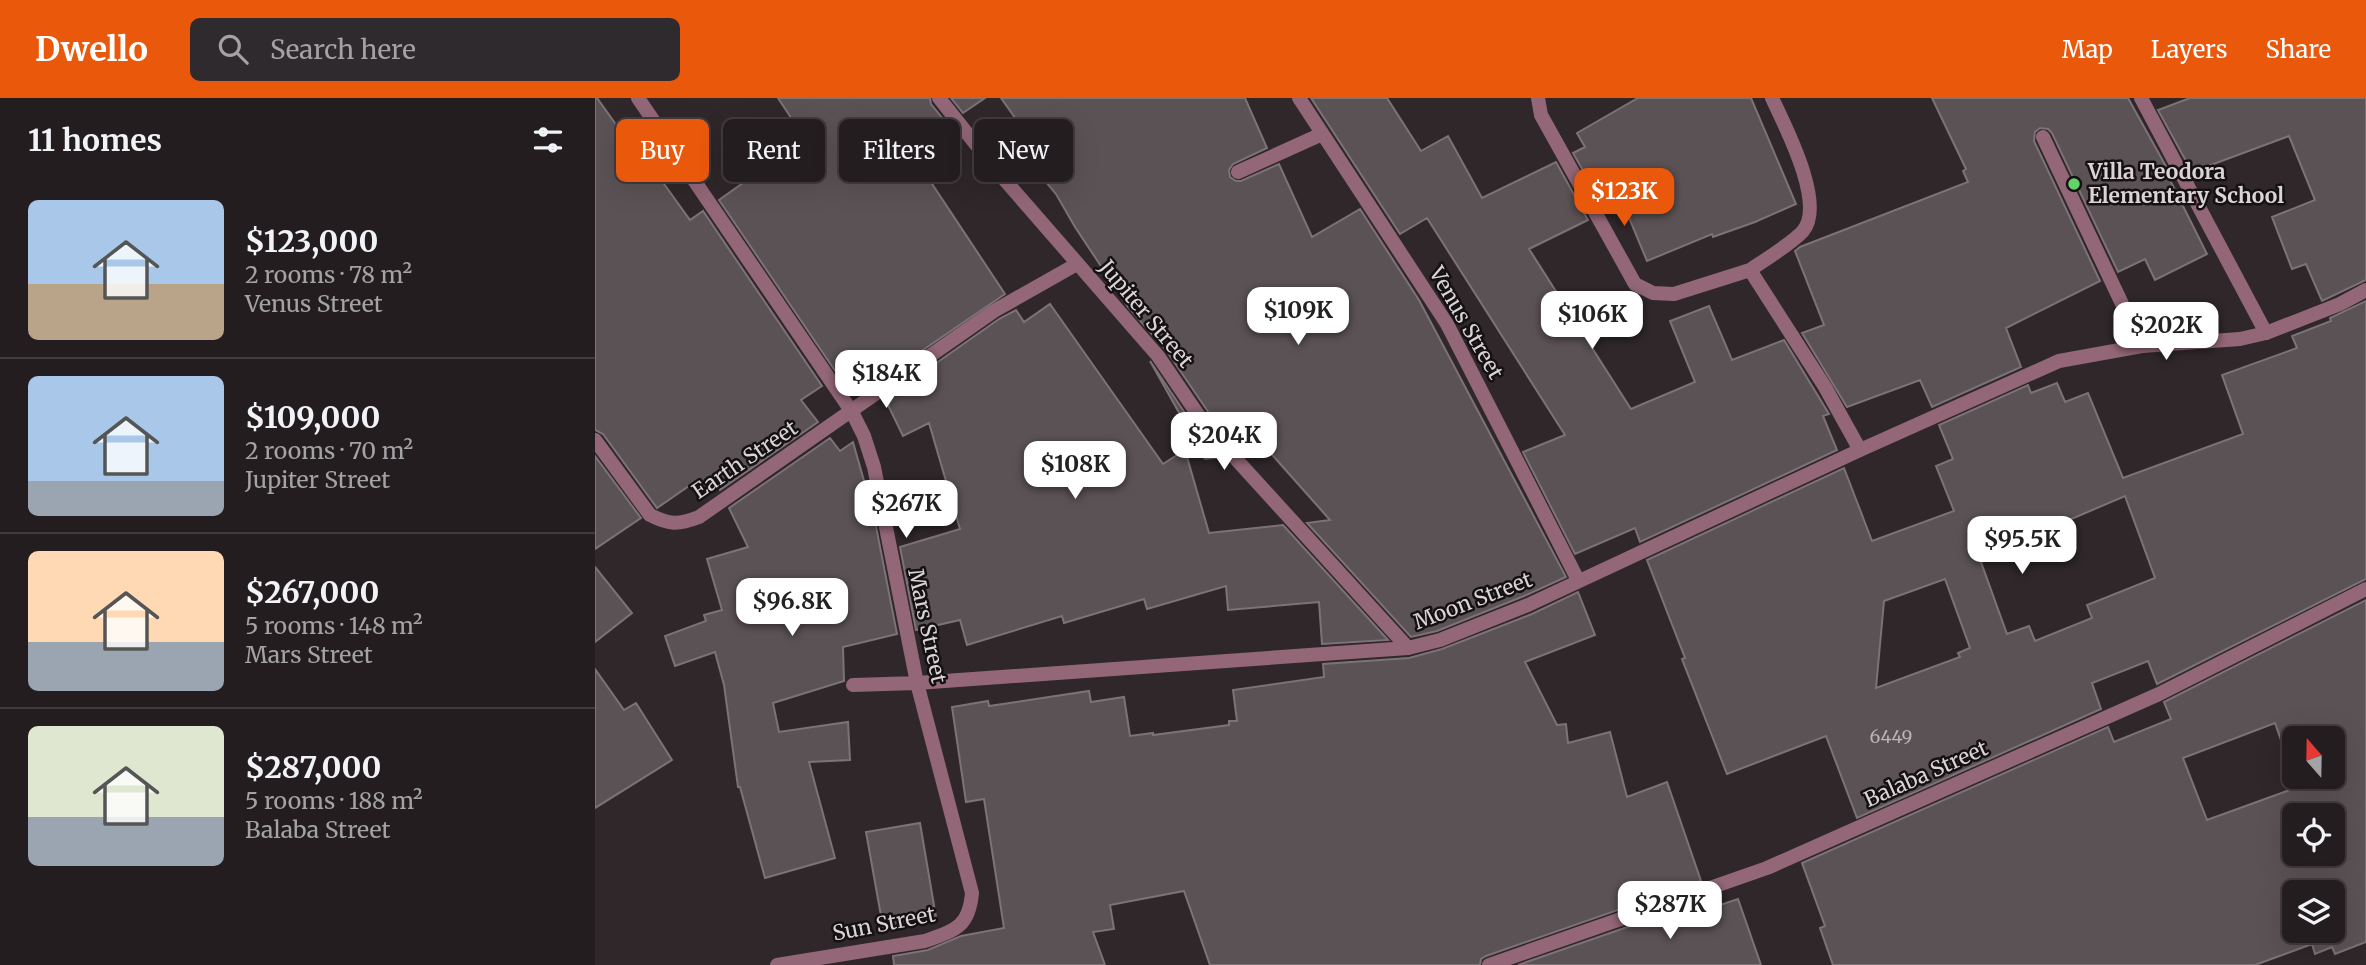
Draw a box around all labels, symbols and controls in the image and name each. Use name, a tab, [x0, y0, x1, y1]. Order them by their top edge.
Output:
search box	[190, 18, 680, 81]
text: Dwello	[35, 29, 148, 70]
icon: search	[214, 30, 252, 68]
text: Search here	[270, 33, 416, 66]
text: Map	[2062, 34, 2113, 65]
text: Layers	[2151, 34, 2227, 65]
text: Share	[2265, 34, 2331, 65]
chip: Buy	[616, 119, 709, 182]
chip: Rent	[723, 119, 825, 182]
chip: Filters	[839, 119, 960, 182]
chip: New	[974, 119, 1073, 182]
text: 11 homes	[28, 121, 162, 159]
icon: filters	[529, 121, 567, 159]
place label: Villa Teodora Elementary School	[2087, 158, 2284, 209]
pin: $123K	[1575, 169, 1673, 228]
text: $123K	[1590, 176, 1658, 205]
marker: Villa Teodora Elementary School	[2066, 176, 2082, 192]
text: $123,000	[245, 222, 378, 260]
icon: home	[84, 228, 168, 312]
street label: Jupiter Street	[1093, 253, 1199, 373]
text: 2 rooms · 78 m²	[245, 260, 412, 289]
street label: Venus Street	[1423, 261, 1510, 384]
pin: $109K	[1249, 288, 1347, 347]
text: Venus Street	[245, 289, 383, 318]
pin: $106K	[1543, 292, 1641, 351]
text: $109K	[1263, 295, 1333, 324]
text: $106K	[1557, 299, 1627, 328]
pin: $202K	[2117, 302, 2215, 362]
text: $202K	[2129, 310, 2203, 339]
pin: $184K	[837, 350, 935, 410]
text: $184K	[851, 358, 921, 387]
text: $109,000	[245, 398, 380, 436]
icon: home	[84, 404, 168, 488]
pin: $204K	[1175, 412, 1273, 472]
street label: Earth Street	[687, 414, 803, 505]
text: $204K	[1187, 420, 1261, 449]
text: 2 rooms · 70 m²	[245, 436, 413, 465]
pin: $108K	[1026, 442, 1124, 501]
text: $108K	[1040, 449, 1110, 478]
text: Jupiter Street	[245, 465, 390, 494]
pin: $267K	[857, 480, 955, 540]
text: $267K	[871, 488, 941, 517]
pin: $95.5K	[1965, 517, 2079, 576]
text: $95.5K	[1983, 524, 2061, 553]
street label: Mars Street	[902, 566, 953, 686]
street label: Moon Street	[1410, 566, 1536, 635]
text: $267,000	[245, 573, 379, 611]
pin: $96.8K	[735, 578, 849, 638]
icon: home	[84, 579, 168, 663]
text: $96.8K	[752, 586, 832, 615]
text: 5 rooms · 148 m²	[245, 611, 423, 640]
text: Mars Street	[245, 640, 373, 669]
house number: 6449	[1870, 725, 1912, 748]
north arrow	[2282, 726, 2345, 789]
map controls	[2282, 726, 2345, 943]
street label: Balaba Street	[1860, 734, 1992, 813]
text: $287,000	[245, 748, 381, 786]
icon: home	[84, 754, 168, 838]
text: 5 rooms · 188 m²	[245, 786, 423, 815]
button: locate	[2282, 803, 2345, 866]
text: Balaba Street	[245, 815, 390, 844]
button: layers	[2282, 880, 2345, 943]
pin: $287K	[1621, 882, 1719, 941]
text: $287K	[1634, 889, 1706, 918]
street label: Sun Street	[830, 900, 938, 947]

